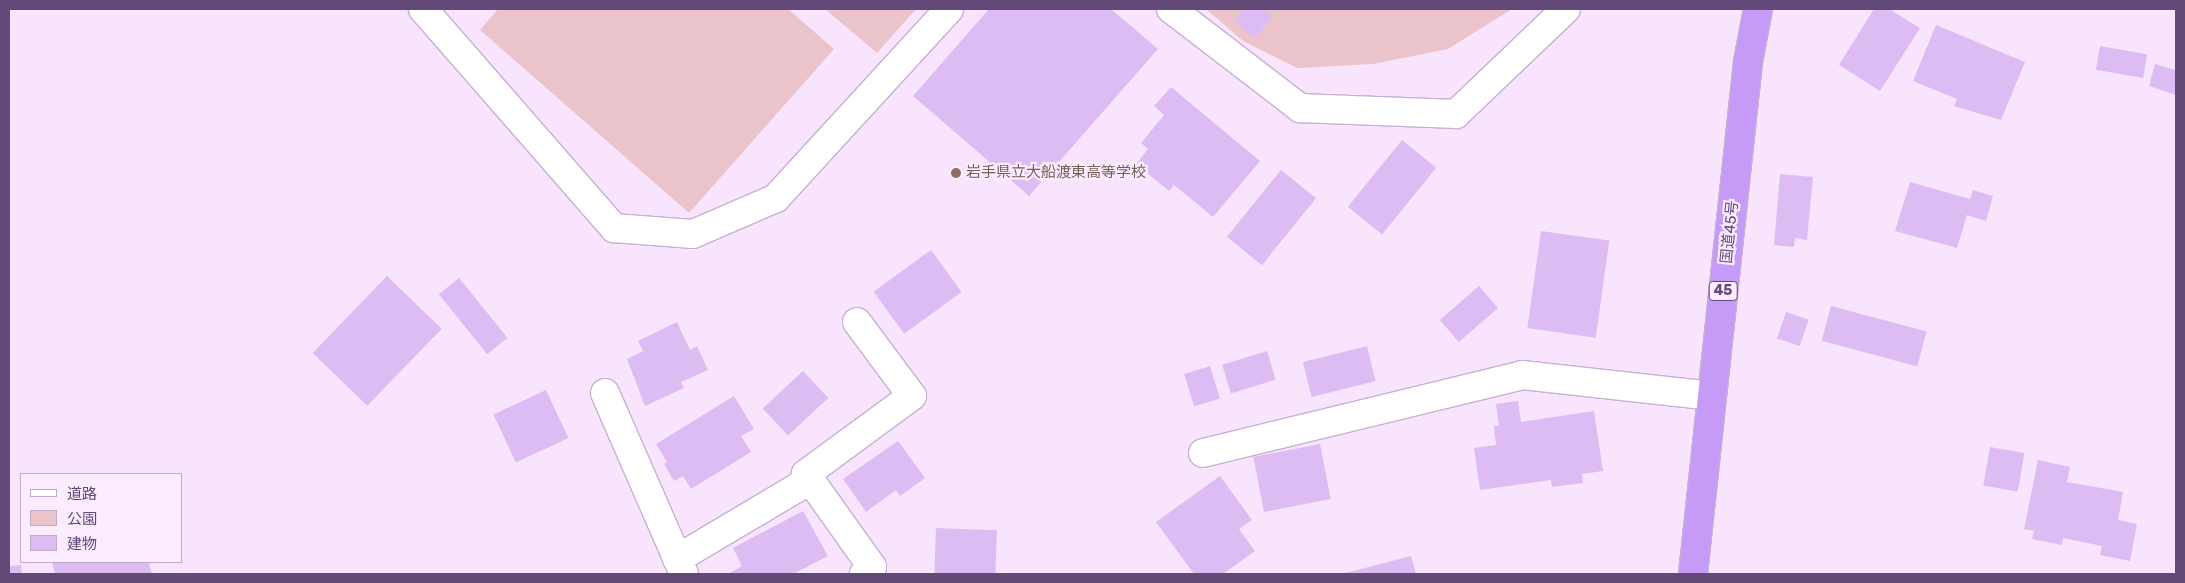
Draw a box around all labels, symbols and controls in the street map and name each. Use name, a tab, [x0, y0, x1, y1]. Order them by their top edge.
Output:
place label: 岩手県立大船渡東高等学校	[966, 164, 1146, 182]
marker: 岩手県立大船渡東高等学校	[950, 167, 962, 179]
street label: 国道45号	[1718, 200, 1742, 264]
road number: 45	[1708, 280, 1738, 302]
legend	[20, 473, 182, 563]
text: 道路	[67, 485, 97, 503]
text: 公園	[67, 510, 97, 528]
text: 建物	[67, 535, 97, 553]

